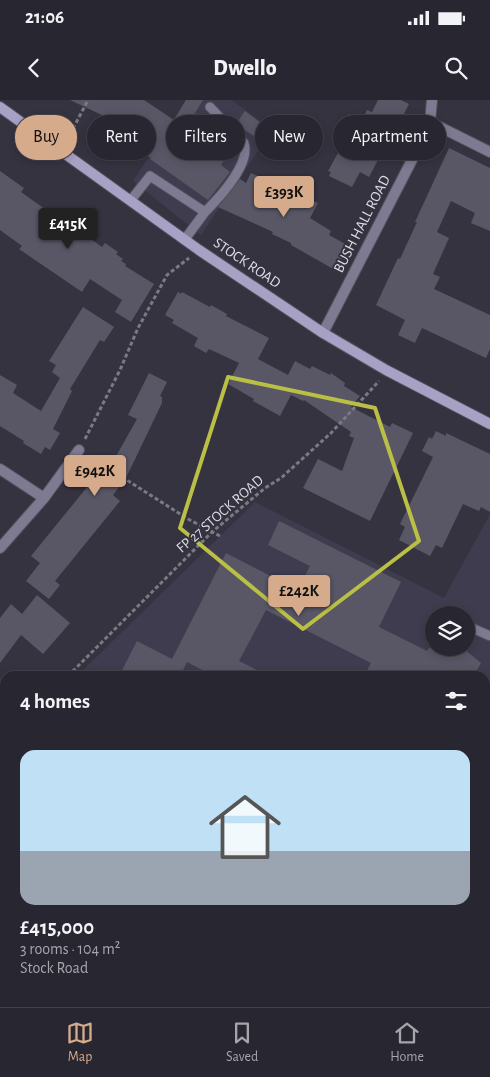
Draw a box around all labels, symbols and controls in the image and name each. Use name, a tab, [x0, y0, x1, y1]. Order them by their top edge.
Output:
text: 21:06	[25, 8, 64, 27]
icon: back	[20, 54, 48, 82]
icon: search	[442, 54, 470, 82]
text: Dwello	[213, 57, 277, 79]
chip: Buy	[15, 115, 77, 160]
chip: Rent	[87, 115, 156, 160]
chip: Filters	[166, 115, 245, 160]
chip: New	[255, 115, 323, 160]
chip: Apartment	[333, 115, 446, 160]
street label: BUSH HALL ROAD	[331, 173, 393, 275]
pin: £393K	[249, 176, 319, 218]
text: £393K	[265, 184, 303, 200]
pin: £415K	[33, 208, 103, 250]
text: £415K	[49, 216, 87, 232]
street label: STOCK ROAD	[211, 235, 284, 291]
pin: £942K	[60, 454, 130, 497]
text: £942K	[75, 463, 115, 479]
street label: FP 27 STOCK ROAD	[174, 472, 267, 556]
pin: £242K	[264, 574, 334, 617]
text: £242K	[279, 583, 319, 599]
map controls	[425, 606, 475, 656]
button: layers	[425, 606, 475, 656]
icon: filters	[442, 687, 470, 715]
text: 4 homes	[20, 691, 90, 712]
icon: home	[200, 782, 290, 872]
text: £415,000	[20, 917, 94, 938]
text: 3 rooms · 104 m²	[20, 941, 120, 957]
text: Stock Road	[20, 960, 88, 976]
tab: Map	[66, 1019, 94, 1066]
tab: Saved	[226, 1019, 258, 1066]
tab: Home	[390, 1019, 424, 1066]

